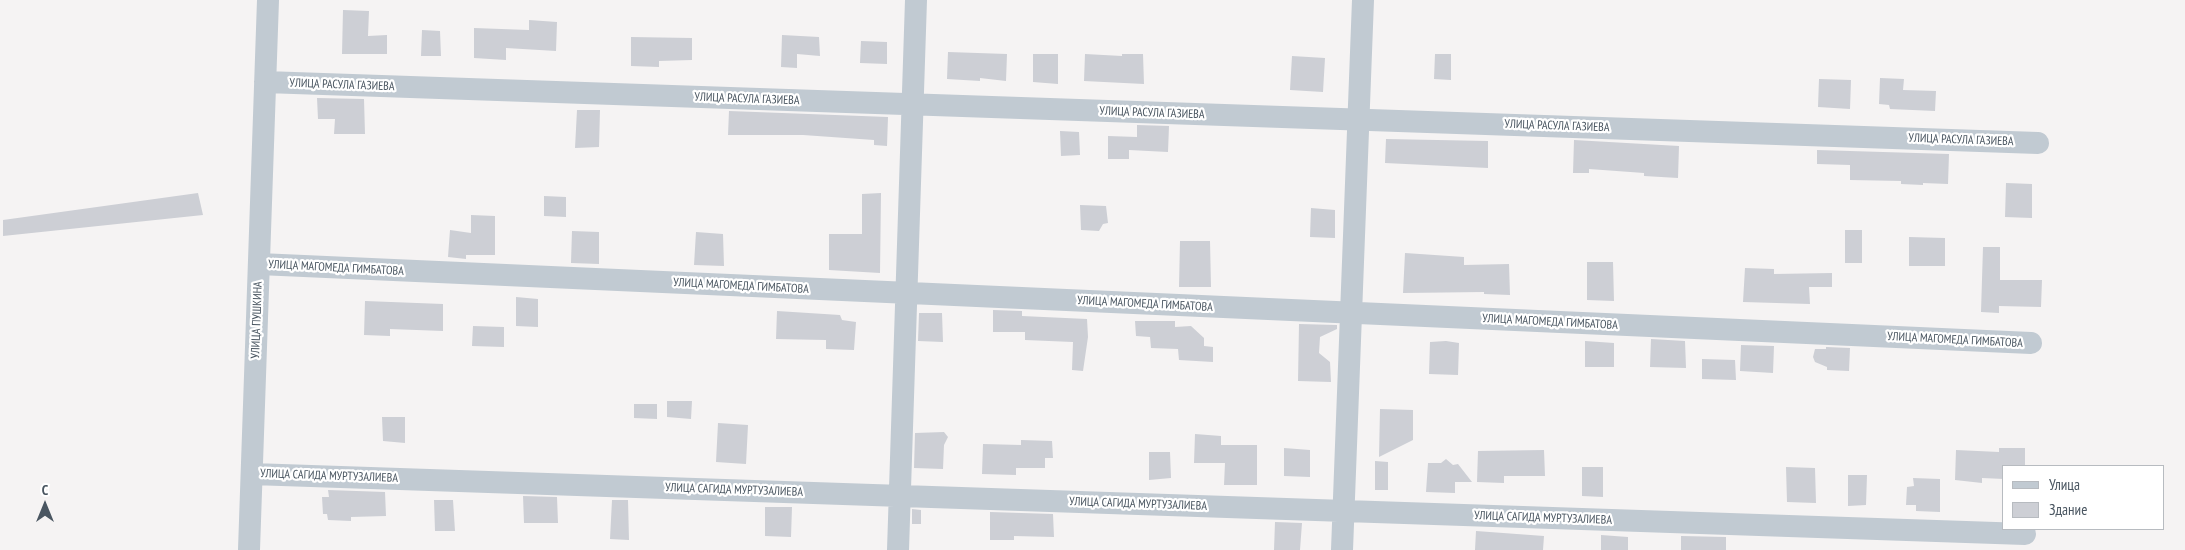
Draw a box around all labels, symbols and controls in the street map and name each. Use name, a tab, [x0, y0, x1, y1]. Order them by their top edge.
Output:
street label: УЛИЦА РАСУЛА ГАЗИЕВА	[289, 76, 395, 94]
street label: УЛИЦА РАСУЛА ГАЗИЕВА	[694, 90, 800, 108]
street label: УЛИЦА РАСУЛА ГАЗИЕВА	[1099, 104, 1205, 122]
street label: УЛИЦА РАСУЛА ГАЗИЕВА	[1504, 117, 1610, 135]
street label: УЛИЦА РАСУЛА ГАЗИЕВА	[1908, 131, 2014, 149]
street label: УЛИЦА МАГОМЕДА ГИМБАТОВА	[268, 257, 404, 279]
street label: УЛИЦА МАГОМЕДА ГИМБАТОВА	[673, 275, 809, 297]
street label: УЛИЦА ПУШКИНА	[248, 281, 266, 359]
street label: УЛИЦА МАГОМЕДА ГИМБАТОВА	[1077, 293, 1213, 315]
street label: УЛИЦА МАГОМЕДА ГИМБАТОВА	[1482, 311, 1618, 333]
street label: УЛИЦА МАГОМЕДА ГИМБАТОВА	[1887, 329, 2023, 351]
legend	[2002, 465, 2165, 530]
street label: УЛИЦА САГИДА МУРТУЗАЛИЕВА	[260, 466, 398, 486]
text: Улица	[2049, 475, 2080, 494]
north arrow	[20, 480, 70, 530]
street label: УЛИЦА САГИДА МУРТУЗАЛИЕВА	[665, 480, 803, 500]
text: С	[42, 481, 48, 499]
street label: УЛИЦА САГИДА МУРТУЗАЛИЕВА	[1069, 494, 1207, 514]
text: Здание	[2049, 500, 2087, 519]
street label: УЛИЦА САГИДА МУРТУЗАЛИЕВА	[1474, 508, 1612, 528]

